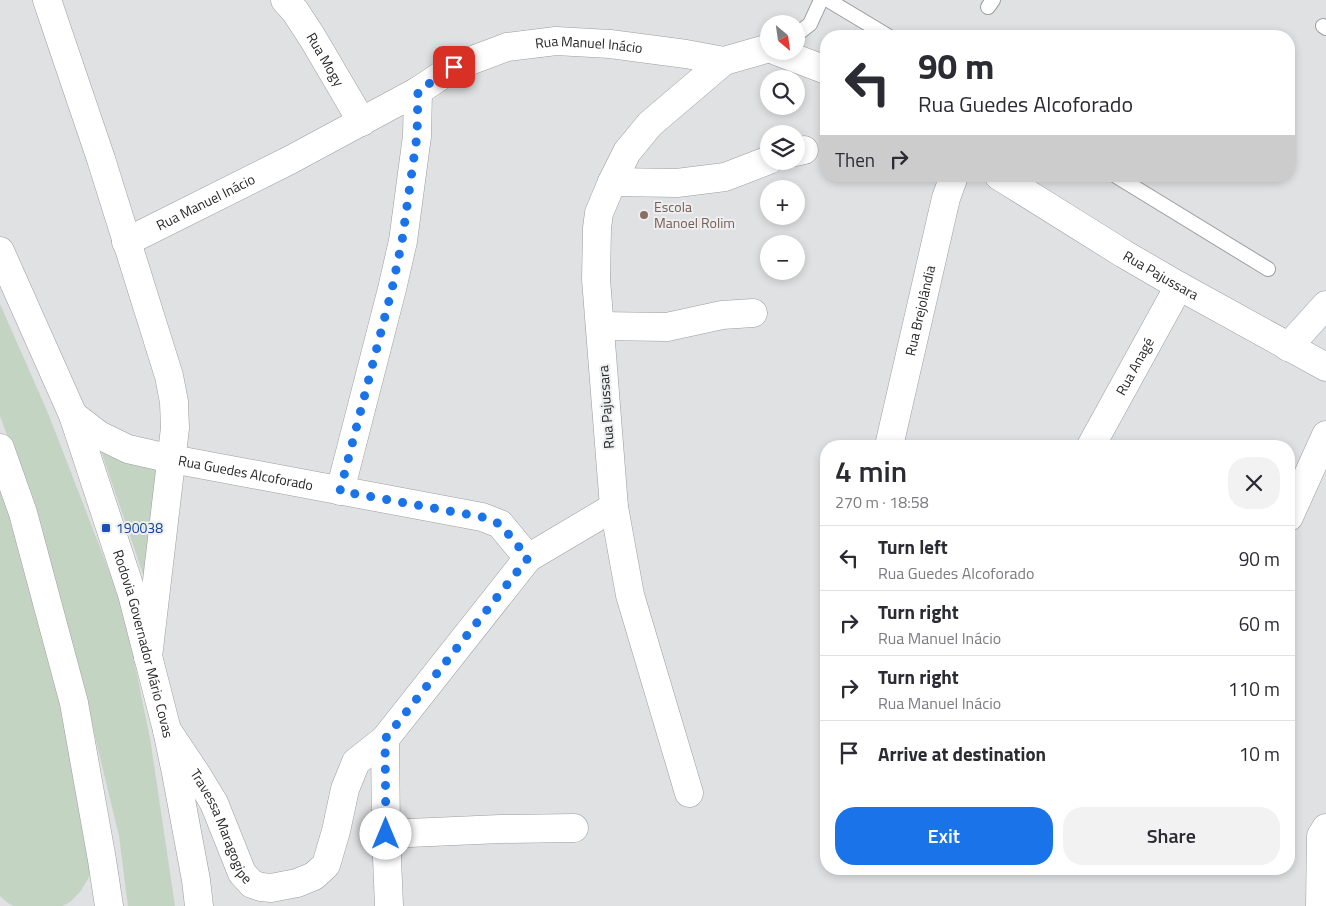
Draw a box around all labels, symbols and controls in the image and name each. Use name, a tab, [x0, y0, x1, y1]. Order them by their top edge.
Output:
north arrow	[760, 15, 805, 60]
map controls	[760, 15, 805, 280]
street label: Rua Mogy	[302, 28, 350, 90]
street label: Rua Manuel Inácio	[534, 30, 644, 58]
text: 90 m	[918, 39, 994, 93]
pin	[433, 46, 475, 88]
icon: left	[835, 50, 900, 115]
icon: arrive	[440, 53, 468, 81]
button: search	[760, 70, 805, 115]
text: Rua Guedes Alcoforado	[918, 87, 1133, 121]
button: layers	[760, 125, 805, 170]
text: Then	[835, 145, 875, 174]
icon: right	[885, 145, 913, 173]
street label: Rua Manuel Inácio	[152, 168, 258, 235]
button: +	[760, 180, 805, 225]
place label: Escola Manoel Rolim	[654, 196, 735, 233]
marker: Escola Manoel Rolim	[638, 209, 650, 221]
button: −	[760, 235, 805, 280]
street label: Rua Pajussara	[1120, 245, 1203, 305]
street label: Rua Brejolândia	[899, 263, 940, 358]
street label: Rua Anagé	[1110, 333, 1159, 399]
street label: Rua Pajussara	[592, 365, 619, 450]
text: 4 min	[835, 448, 907, 494]
street label: Rua Guedes Alcoforado	[177, 449, 315, 495]
button: close	[1228, 457, 1280, 509]
text: 270 m · 18:58	[835, 490, 929, 514]
place label: 190038	[116, 517, 163, 538]
marker: 190038	[100, 522, 112, 534]
text: Turn left	[878, 532, 948, 561]
icon: left	[835, 544, 863, 572]
text: 90 m	[1239, 544, 1280, 573]
street label: Rodovia Governador Mário Covas	[108, 547, 179, 740]
text: Rua Guedes Alcoforado	[878, 561, 1034, 585]
text: Turn right	[878, 597, 959, 626]
icon: right	[835, 609, 863, 637]
text: 60 m	[1239, 609, 1280, 638]
text: Rua Manuel Inácio	[878, 626, 1001, 650]
text: Turn right	[878, 662, 959, 691]
icon: right	[835, 674, 863, 702]
text: 110 m	[1228, 674, 1280, 703]
text: Rua Manuel Inácio	[878, 691, 1001, 715]
icon: arrive	[835, 739, 863, 767]
text: Arrive at destination	[878, 739, 1046, 768]
text: 10 m	[1239, 739, 1280, 768]
street label: Travessa Maragogipe	[186, 764, 258, 888]
position arrow	[359, 807, 411, 859]
button: Exit	[835, 807, 1053, 865]
button: Share	[1063, 807, 1280, 865]

